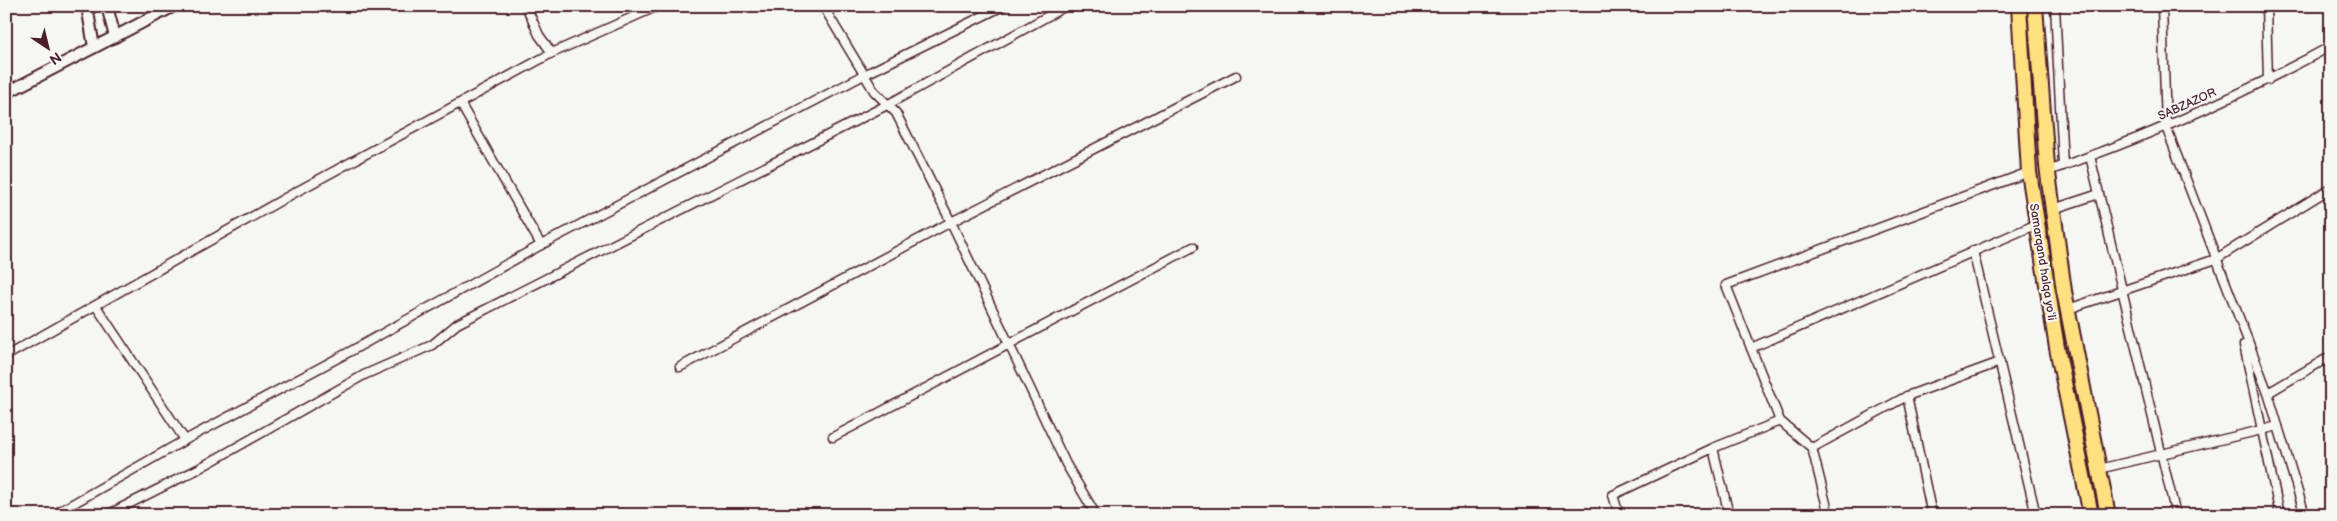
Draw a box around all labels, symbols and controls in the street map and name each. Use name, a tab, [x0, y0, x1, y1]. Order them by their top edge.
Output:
north arrow	[22, 22, 72, 72]
text: N	[46, 48, 64, 68]
street label: SABZAZOR	[2156, 85, 2219, 124]
street label: Samarqand halqa yoʻli	[2026, 203, 2059, 322]

